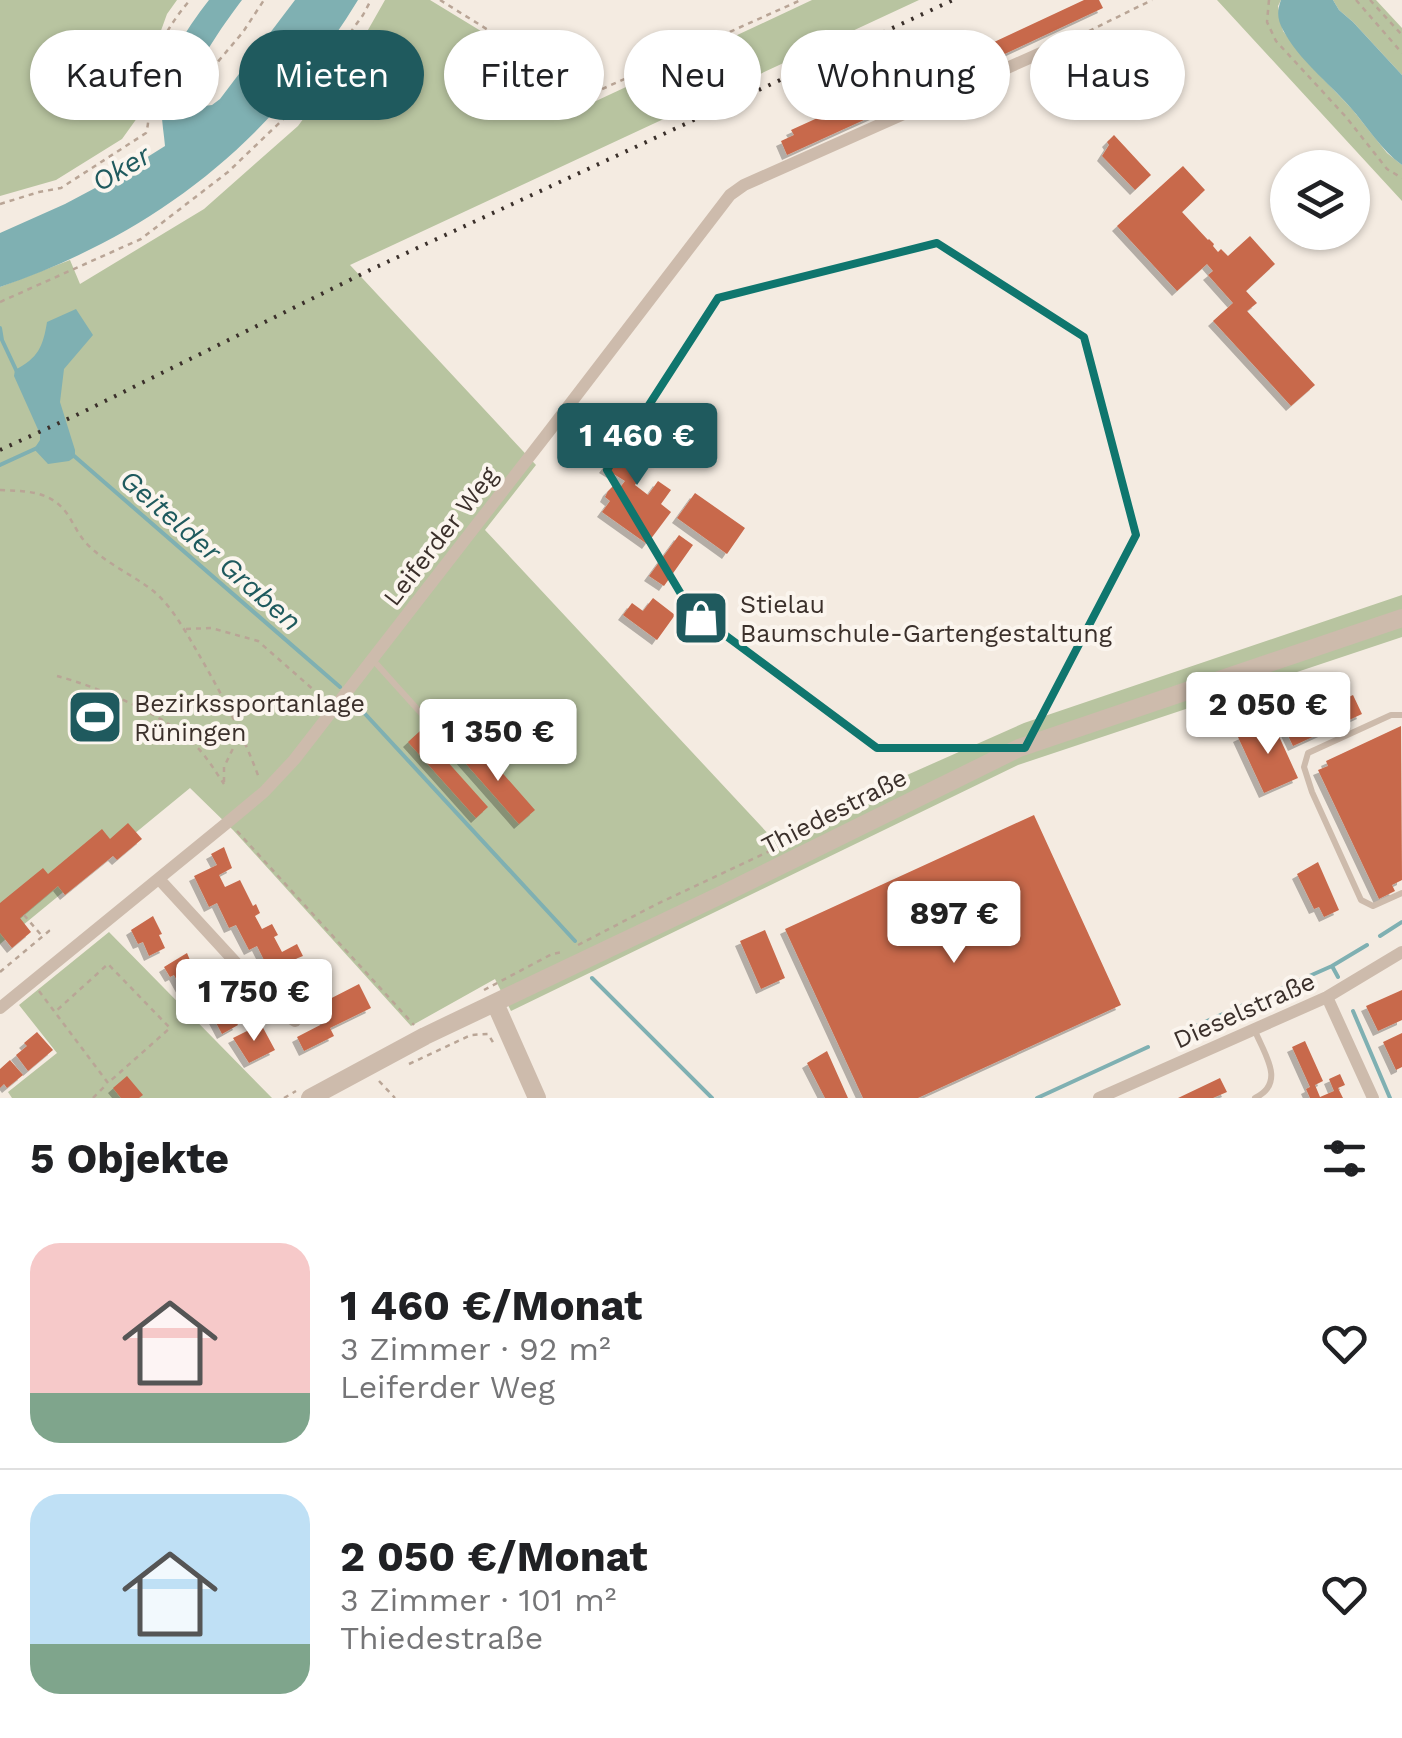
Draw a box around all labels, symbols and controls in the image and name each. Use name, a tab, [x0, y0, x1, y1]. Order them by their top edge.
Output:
chip: Kaufen	[30, 30, 219, 120]
chip: Mieten	[239, 30, 424, 120]
chip: Filter	[444, 30, 604, 120]
chip: Neu	[624, 30, 761, 120]
chip: Wohnung	[781, 30, 1010, 120]
chip: Haus	[1030, 30, 1185, 120]
water label: Oker	[86, 138, 157, 199]
map controls	[1270, 150, 1370, 250]
button: layers	[1270, 150, 1370, 250]
pin: 1 460 €	[545, 403, 729, 488]
text: 1 460 €	[579, 416, 695, 454]
street label: Leiferder Weg	[377, 461, 504, 611]
water label: Geitelder Graben	[113, 463, 308, 638]
shop icon: Stielau Baumschule-Gartengestaltung	[671, 588, 731, 648]
place label: Stielau Baumschule-Gartengestaltung	[740, 590, 1113, 648]
pin: 2 050 €	[1176, 672, 1360, 757]
text: 2 050 €	[1208, 685, 1328, 723]
sports icon: Bezirkssportanlage Rüningen	[65, 687, 125, 747]
place label: Bezirkssportanlage Rüningen	[134, 689, 365, 747]
pin: 1 350 €	[406, 699, 590, 784]
text: 1 350 €	[442, 712, 554, 750]
street label: Thiedestraße	[757, 762, 912, 860]
pin: 897 €	[884, 881, 1024, 966]
text: 897 €	[909, 894, 999, 932]
pin: 1 750 €	[162, 959, 346, 1044]
street label: Dieselstraße	[1169, 966, 1319, 1055]
text: 1 750 €	[198, 972, 310, 1010]
icon: filters	[1317, 1131, 1372, 1186]
text: 5 Objekte	[30, 1134, 229, 1183]
text: 1 460 €/Monat	[340, 1281, 642, 1330]
icon: home	[110, 1283, 230, 1403]
icon: heart	[1317, 1316, 1372, 1371]
text: 3 Zimmer · 92 m²	[340, 1330, 611, 1368]
text: Leiferder Weg	[340, 1368, 555, 1406]
text: 2 050 €/Monat	[340, 1532, 648, 1581]
icon: home	[110, 1534, 230, 1654]
icon: heart	[1317, 1567, 1372, 1622]
text: 3 Zimmer · 101 m²	[340, 1581, 616, 1619]
text: Thiedestraße	[340, 1619, 543, 1657]

